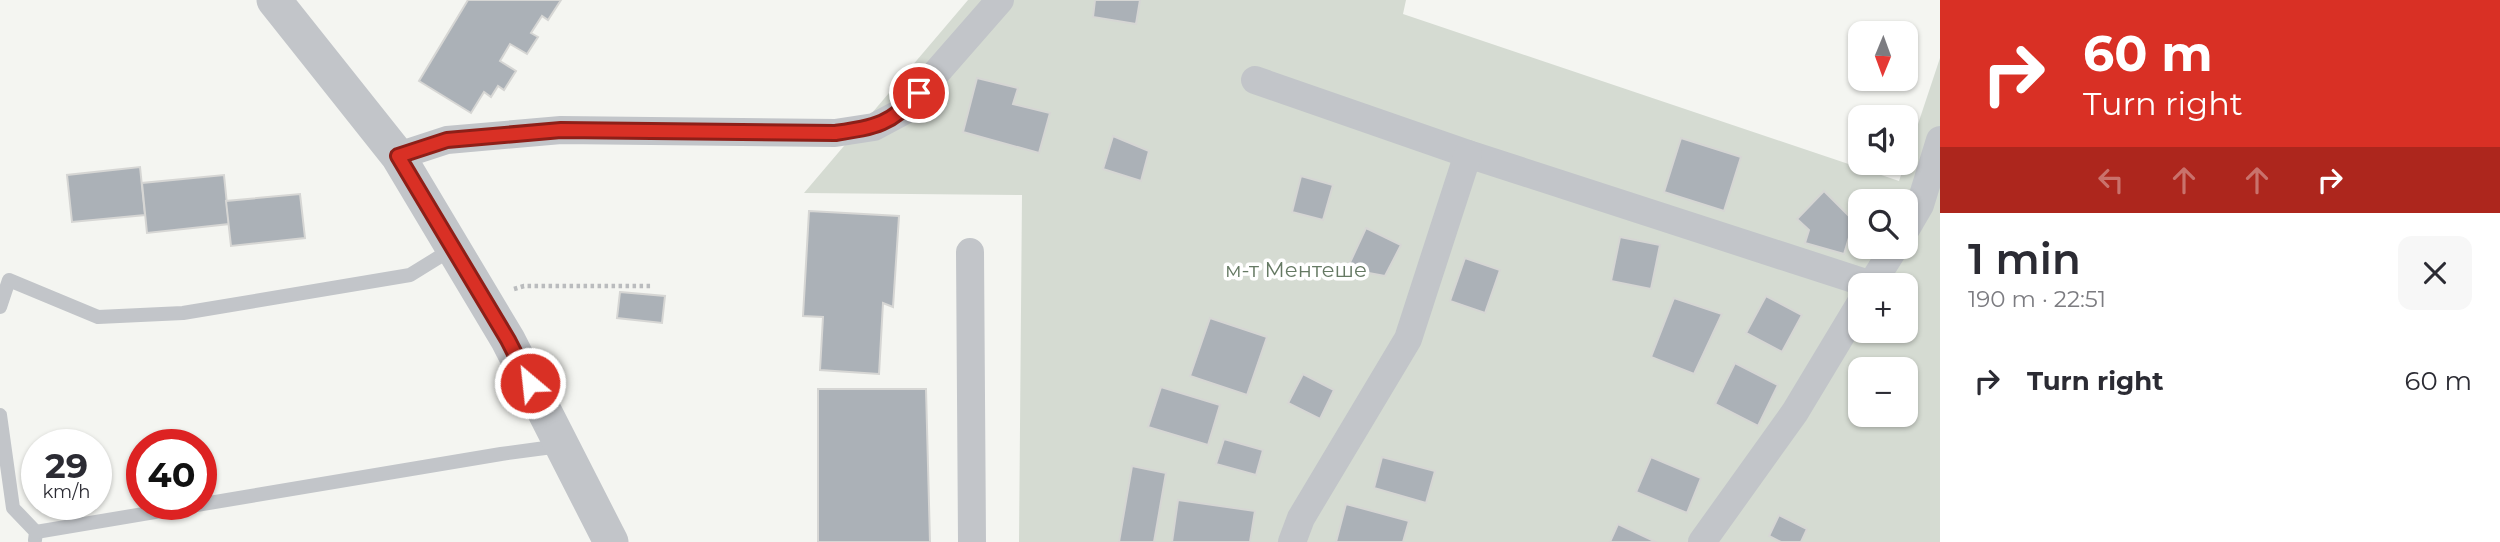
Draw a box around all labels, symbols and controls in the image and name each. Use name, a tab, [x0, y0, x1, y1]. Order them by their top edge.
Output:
north arrow	[1848, 21, 1918, 91]
map controls	[1848, 21, 1918, 427]
text: 60 m	[2083, 24, 2213, 83]
icon: right	[1968, 28, 2059, 119]
pin	[889, 63, 949, 123]
icon: arrive	[900, 74, 938, 112]
text: Turn right	[2083, 84, 2243, 123]
button: sound	[1848, 105, 1918, 175]
icon: left	[2092, 161, 2130, 199]
icon: ahead	[2165, 161, 2203, 199]
icon: ahead	[2238, 161, 2276, 199]
icon: right	[2311, 161, 2349, 199]
button: search	[1848, 189, 1918, 259]
text: 1 min	[1968, 233, 2081, 285]
button: close	[2398, 236, 2472, 310]
park label: м-т Ментeше	[1225, 257, 1367, 282]
button: +	[1848, 273, 1918, 343]
text: 190 m · 22:51	[1968, 285, 2106, 313]
position arrow	[493, 346, 567, 420]
button: −	[1848, 357, 1918, 427]
icon: right	[1968, 362, 2006, 400]
text: Turn right	[2027, 365, 2163, 397]
text: 60 m	[2405, 365, 2472, 397]
speed limit sign: 40	[126, 429, 217, 520]
text: 29	[45, 444, 88, 487]
text: km/h	[42, 481, 91, 503]

